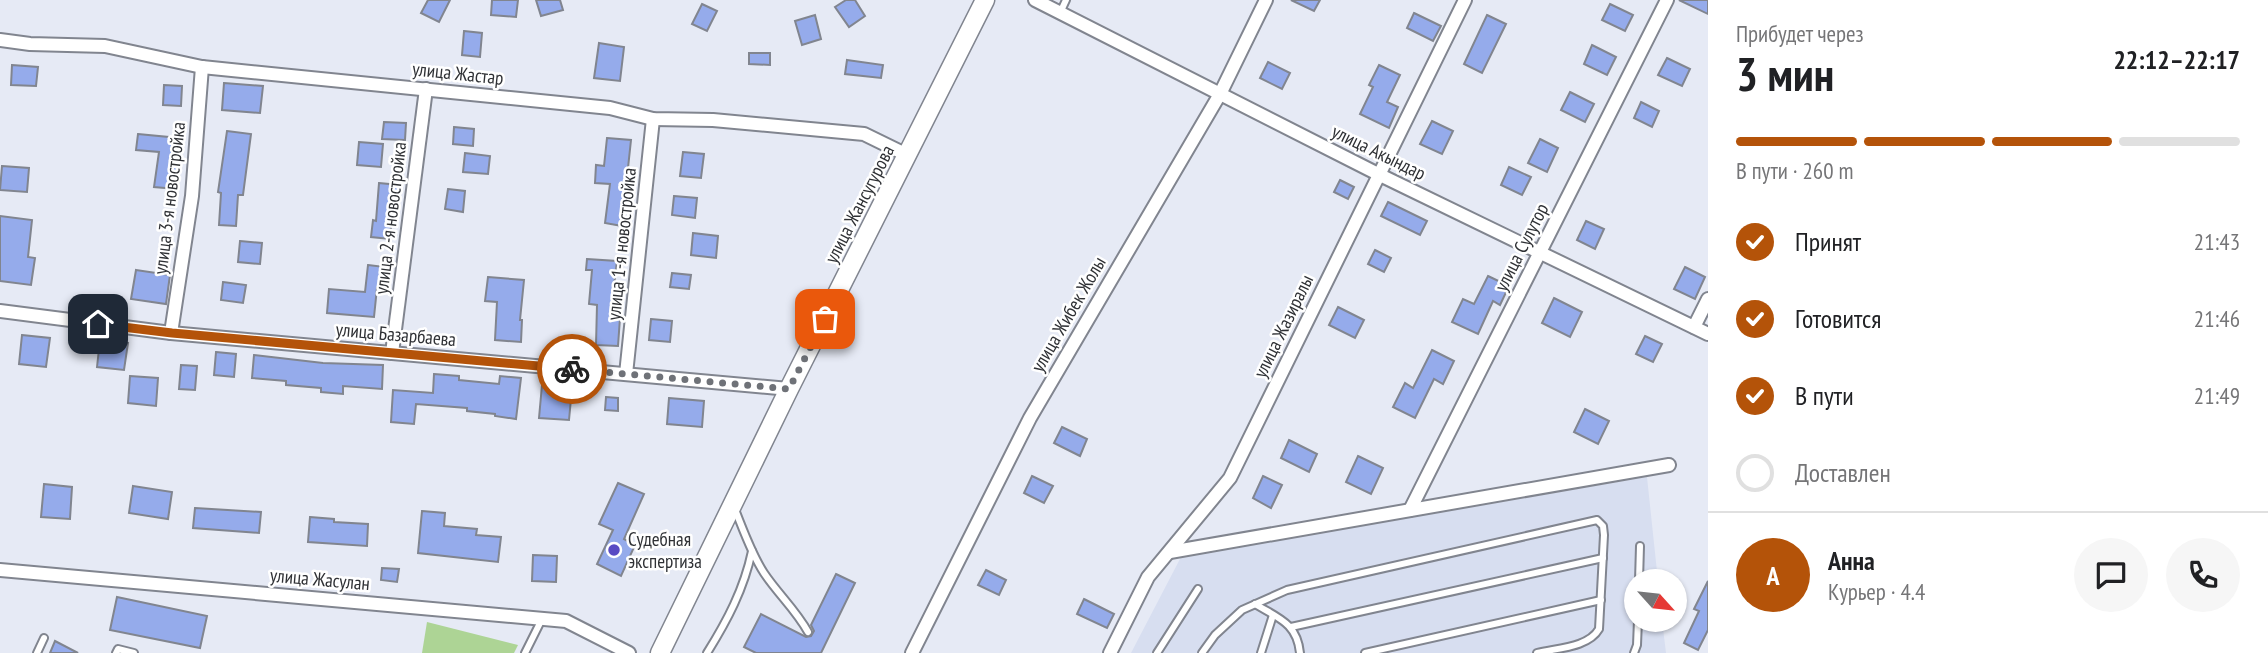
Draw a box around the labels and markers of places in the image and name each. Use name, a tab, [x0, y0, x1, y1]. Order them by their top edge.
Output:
pin	[795, 289, 855, 349]
pin	[68, 294, 128, 354]
place label: Судебная экспертиза	[628, 527, 702, 573]
marker: Судебная экспертиза	[606, 542, 622, 558]

